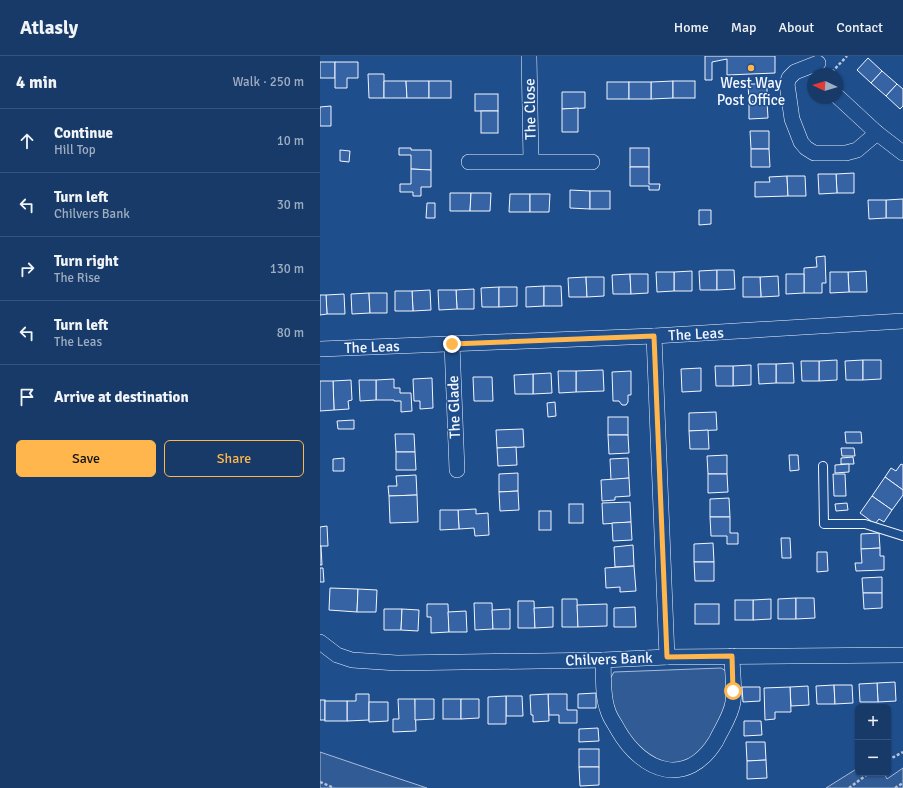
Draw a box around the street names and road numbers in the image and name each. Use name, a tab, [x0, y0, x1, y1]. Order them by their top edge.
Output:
street label: The Close	[520, 78, 540, 140]
street label: The Leas	[668, 324, 725, 344]
street label: The Leas	[344, 337, 400, 357]
street label: The Glade	[444, 375, 464, 439]
street label: Chilvers Bank	[565, 648, 653, 670]

